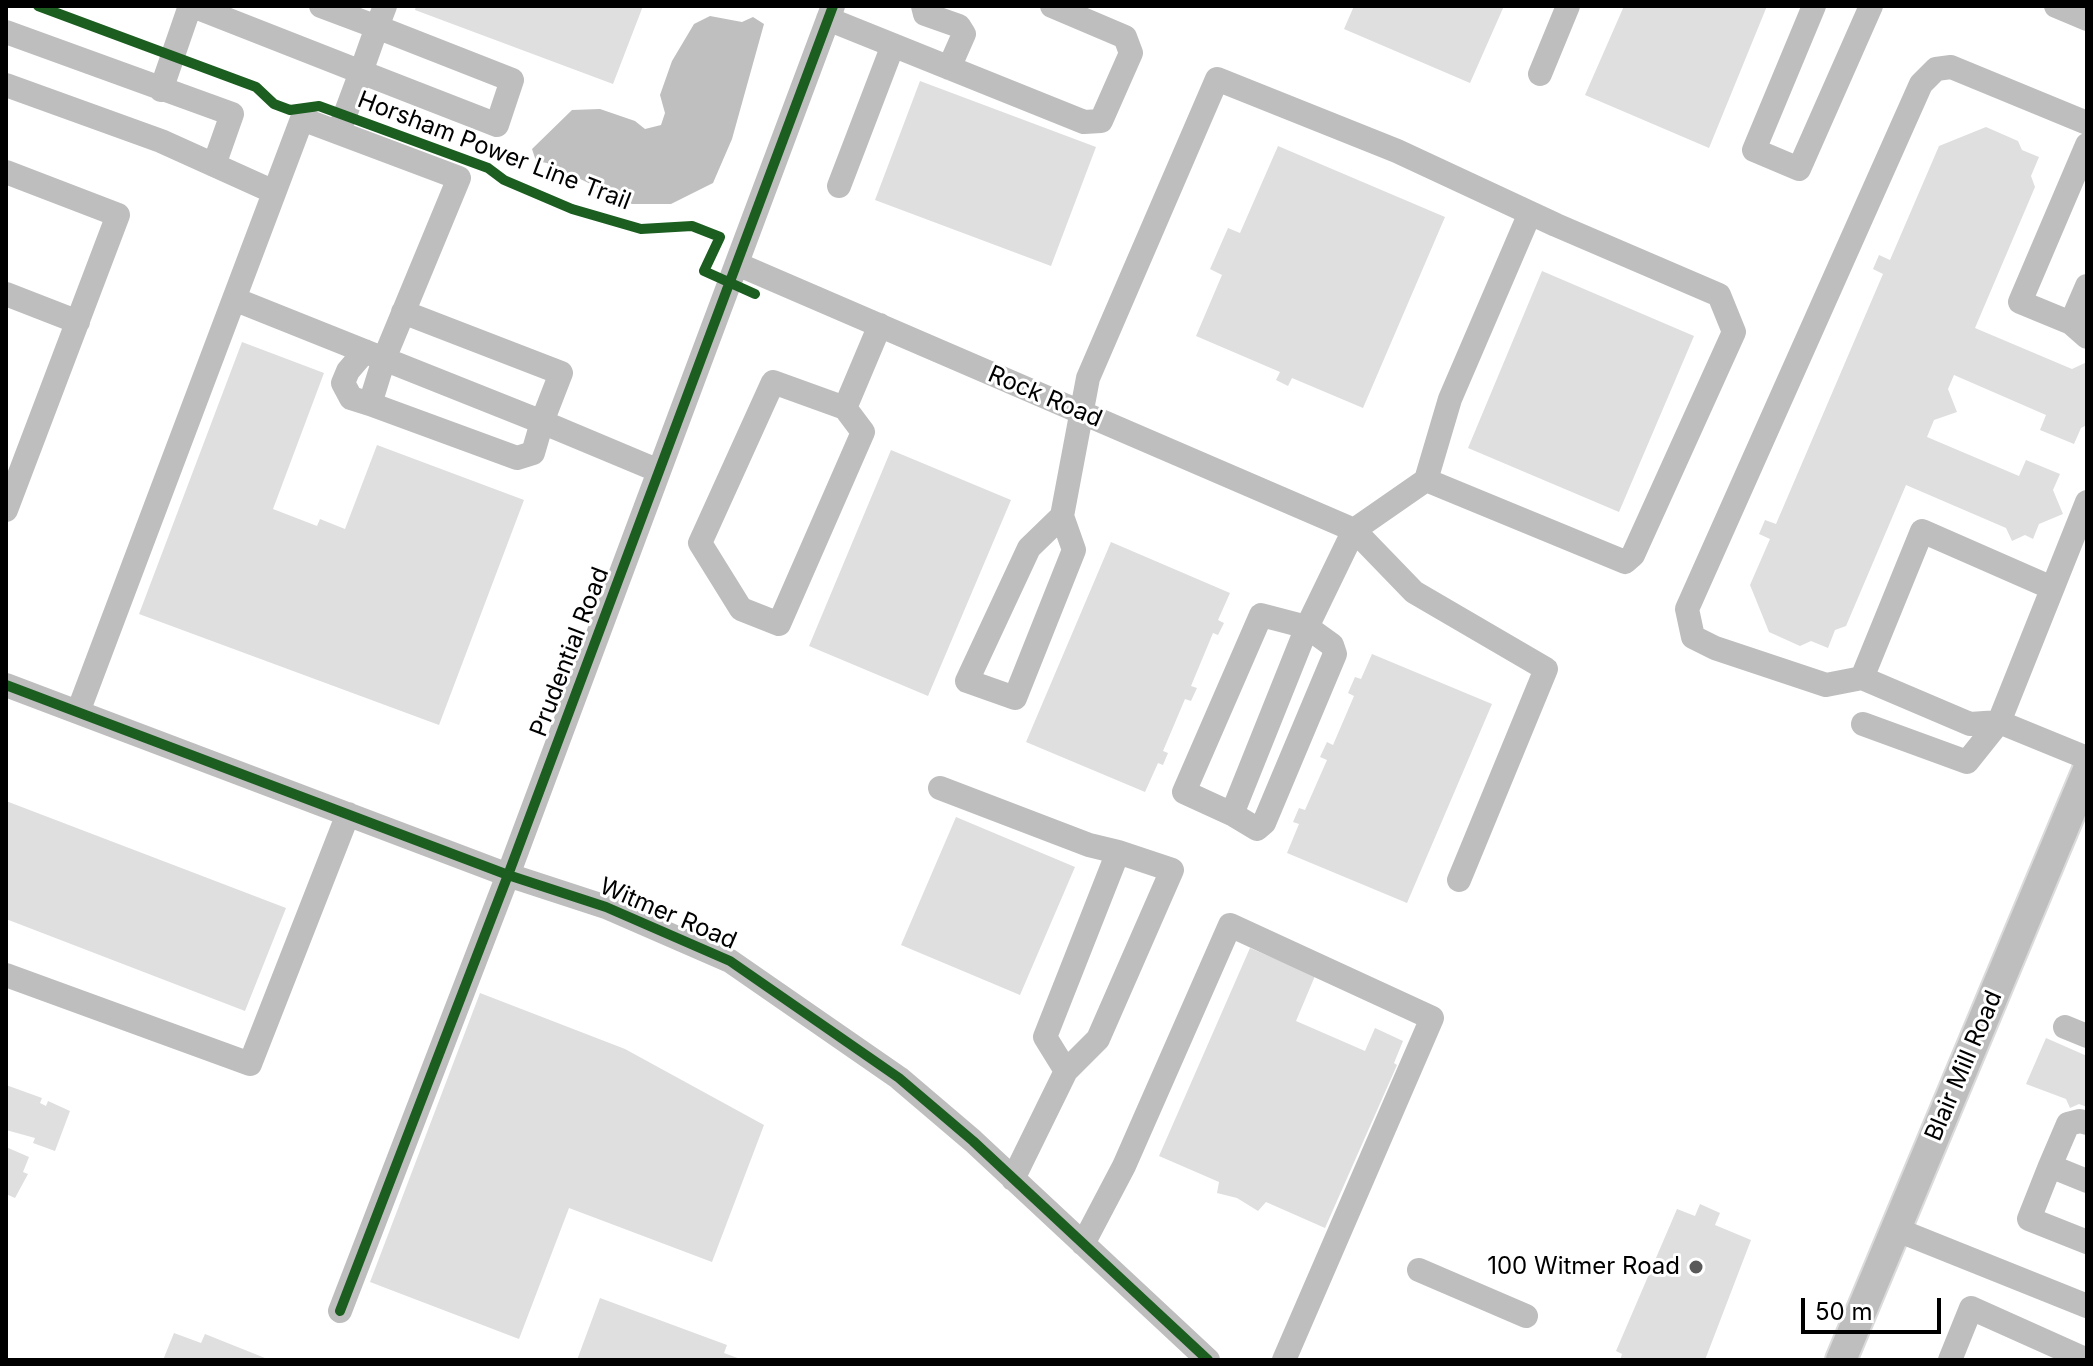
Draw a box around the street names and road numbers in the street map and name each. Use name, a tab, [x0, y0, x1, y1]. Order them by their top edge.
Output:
street label: Horsham Power Line Trail	[353, 86, 635, 216]
street label: Rock Road	[984, 360, 1106, 434]
street label: Prudential Road	[524, 563, 616, 741]
street label: Witmer Road	[595, 872, 741, 956]
street label: Blair Mill Road	[1919, 987, 2009, 1145]

